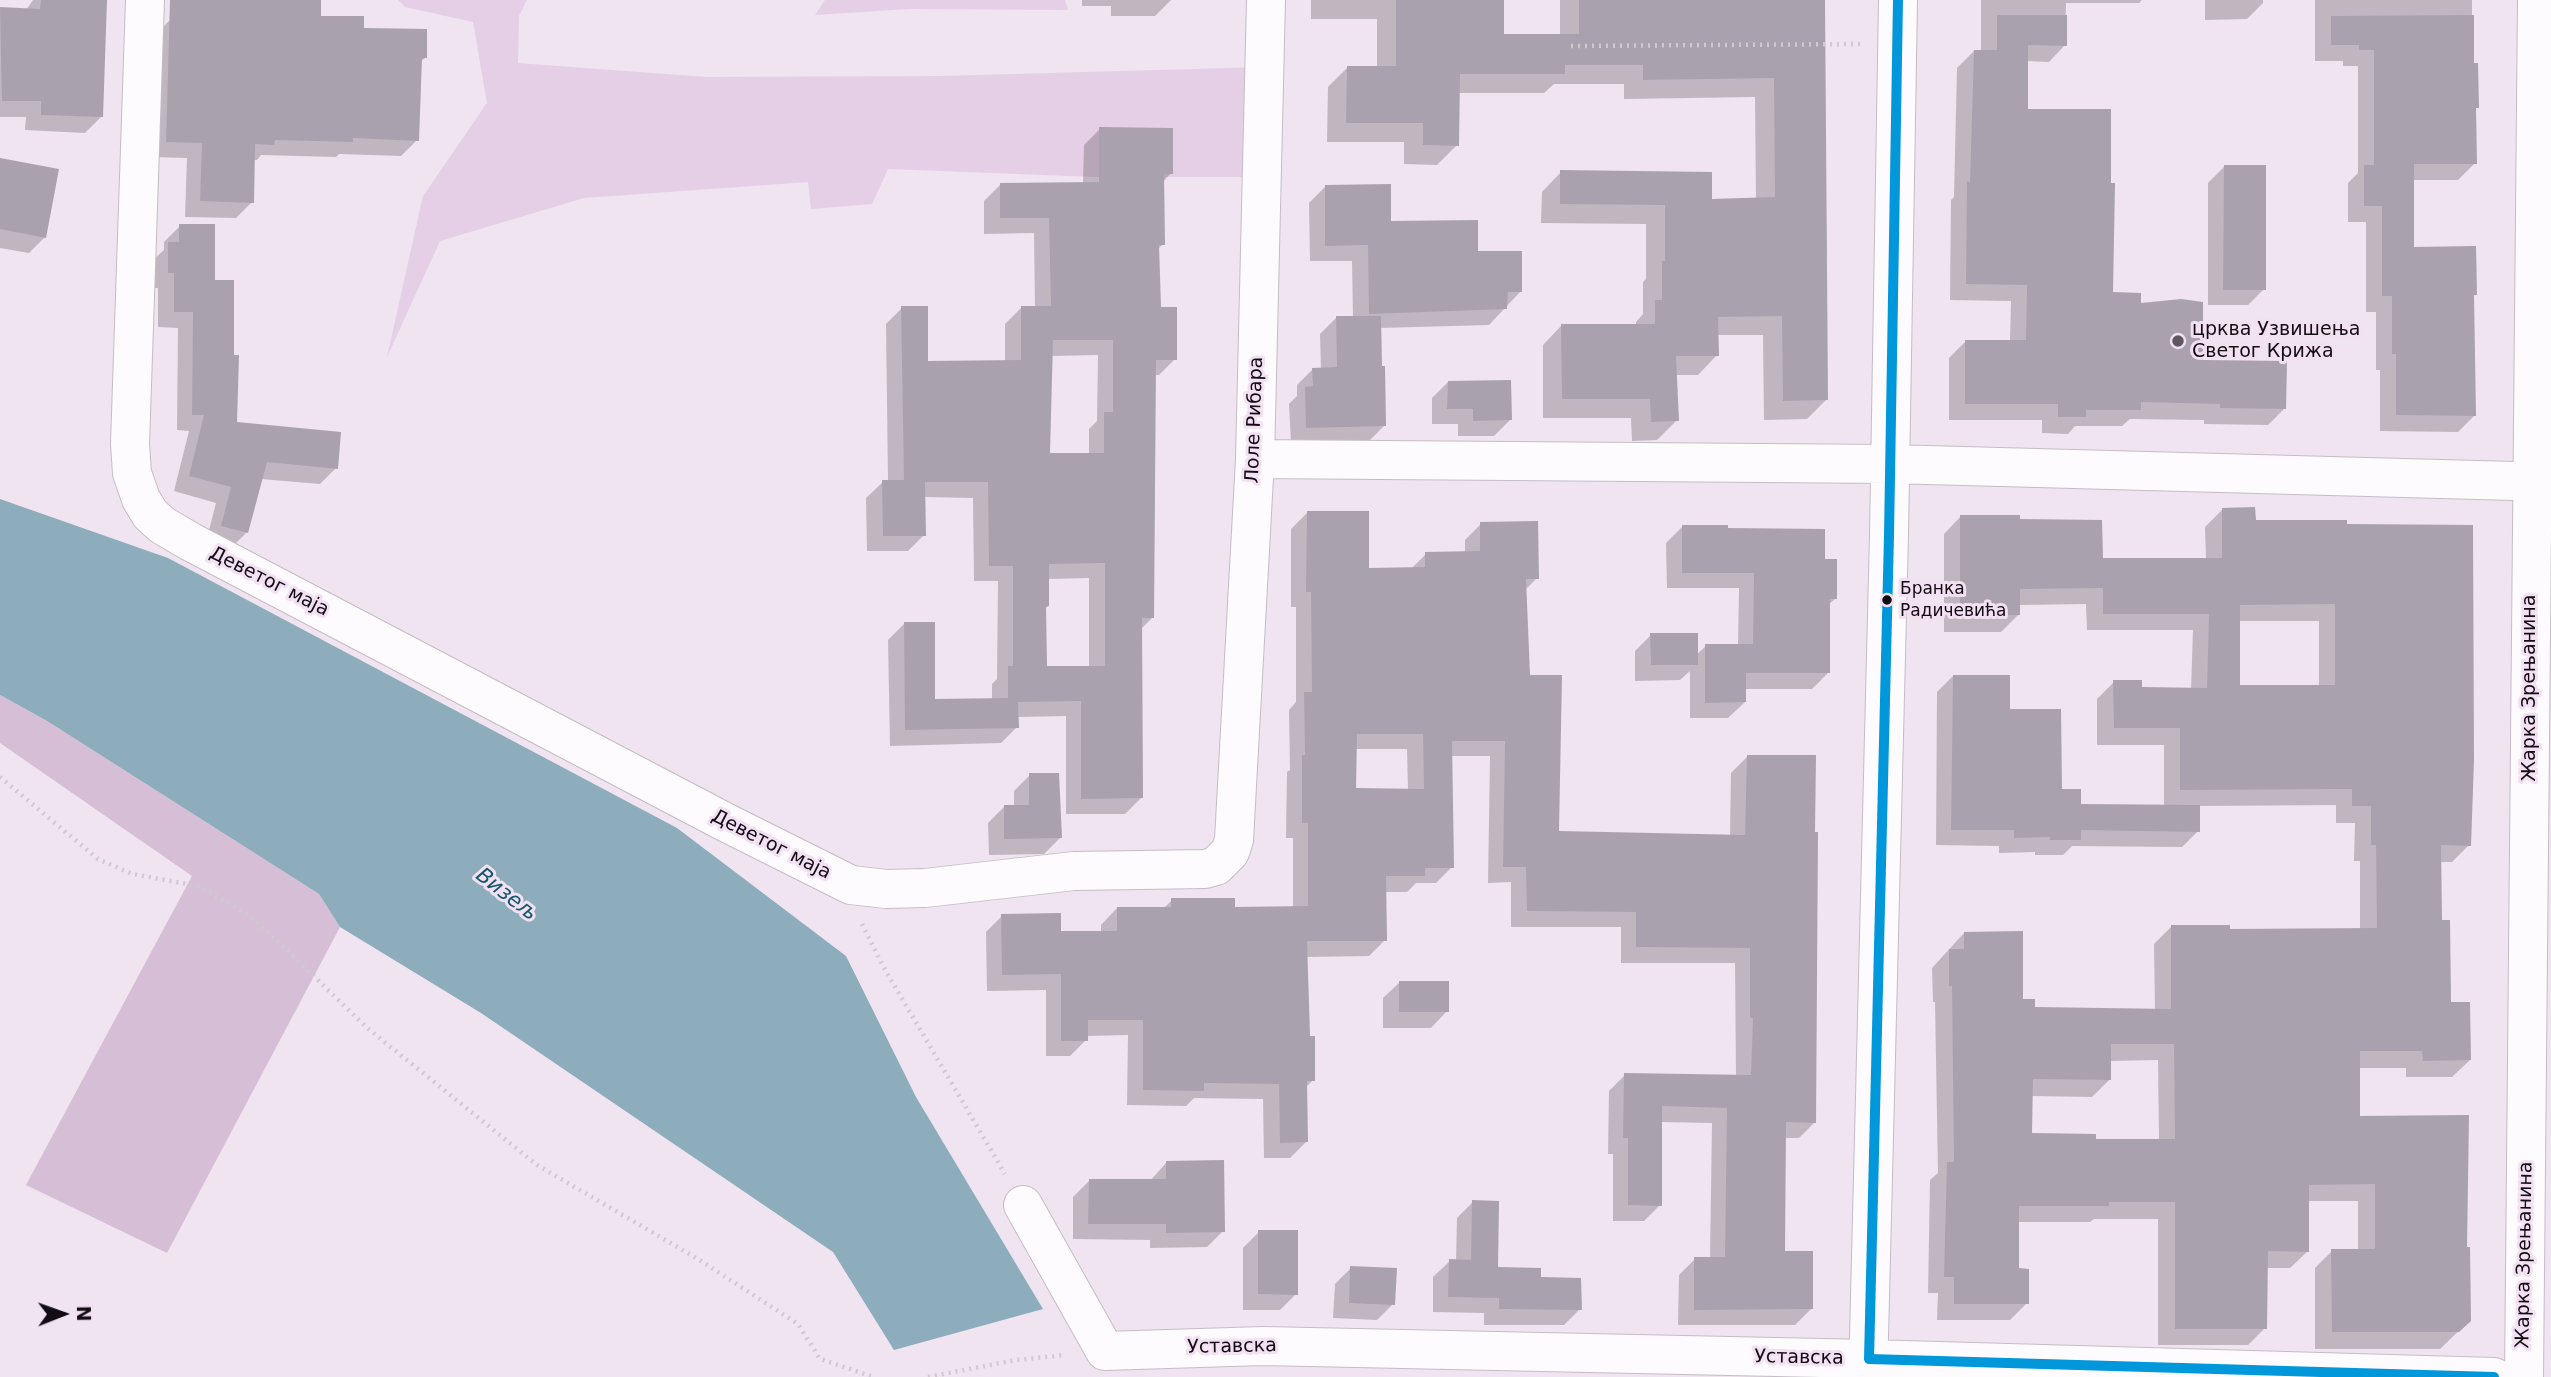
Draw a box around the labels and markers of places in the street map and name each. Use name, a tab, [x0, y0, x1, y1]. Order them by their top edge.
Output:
place label: црква Узвишења Светог Крижа	[2192, 319, 2360, 363]
marker: црква Узвишења Светог Крижа	[2170, 333, 2186, 349]
place label: Бранка Радичевића	[1900, 580, 2007, 620]
marker: Бранка Радичевића	[1880, 593, 1894, 607]

